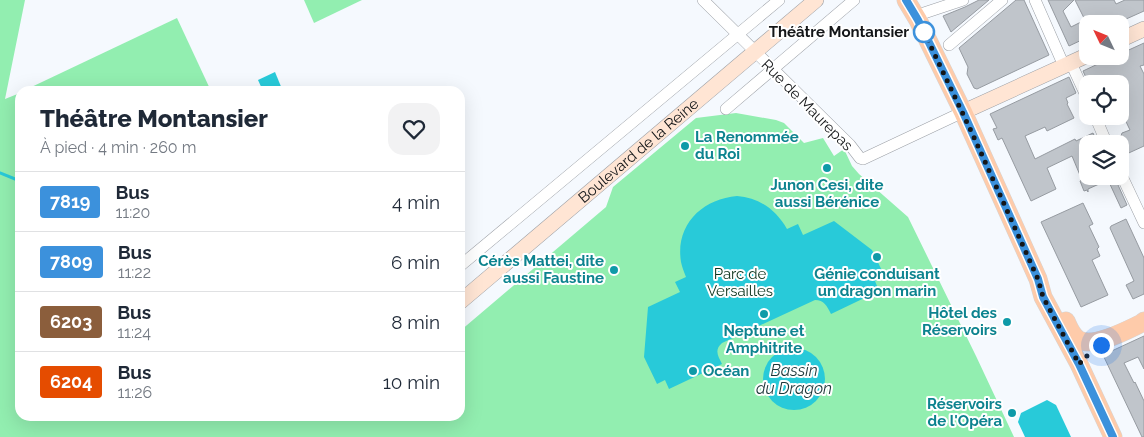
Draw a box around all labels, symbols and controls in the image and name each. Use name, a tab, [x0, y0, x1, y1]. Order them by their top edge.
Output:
north arrow	[1079, 15, 1129, 65]
map controls	[1079, 15, 1129, 185]
marker: Théâtre Montansier	[913, 21, 935, 43]
place label: Théâtre Montansier	[769, 23, 909, 41]
street label: Rue de Maurepas	[758, 56, 856, 154]
button: locate	[1079, 75, 1129, 125]
street label: Boulevard de la Reine	[575, 94, 702, 207]
button: heart	[388, 103, 440, 155]
text: Théâtre Montansier	[40, 104, 268, 133]
place label: La Renommée du Roi	[695, 128, 799, 163]
button: layers	[1079, 135, 1129, 185]
text: À pied · 4 min · 260 m	[40, 138, 196, 157]
marker: La Renommée du Roi	[679, 140, 691, 152]
marker: Junon Cesi, dite aussi Bérénice	[821, 162, 833, 174]
place label: Junon Cesi, dite aussi Bérénice	[770, 176, 884, 211]
text: Bus	[115, 181, 149, 203]
text: 7819	[50, 191, 90, 212]
text: 4 min	[392, 191, 440, 213]
text: 11:20	[115, 203, 150, 222]
text: Bus	[118, 241, 152, 263]
text: 7809	[50, 251, 93, 272]
text: 6 min	[391, 251, 440, 273]
marker: Génie conduisant un dragon marin	[871, 251, 883, 263]
place label: Cérès Mattei, dite aussi Faustine	[478, 252, 604, 287]
text: 11:22	[118, 263, 151, 282]
marker: Cérès Mattei, dite aussi Faustine	[608, 264, 620, 276]
park label: Parc de Versailles	[707, 265, 773, 300]
place label: Génie conduisant un dragon marin	[814, 265, 940, 300]
text: Bus	[117, 301, 151, 323]
place label: Hôtel des Réservoirs	[922, 304, 997, 339]
marker: Neptune et Amphitrite	[758, 308, 770, 320]
text: 6203	[50, 311, 92, 332]
text: 8 min	[391, 311, 440, 333]
marker: Hôtel des Réservoirs	[1001, 316, 1013, 328]
place label: Neptune et Amphitrite	[723, 322, 805, 357]
text: 11:24	[117, 323, 151, 342]
your location	[1089, 333, 1114, 358]
text: Bus	[117, 361, 151, 383]
water label: Bassin du Dragon	[756, 361, 832, 398]
place label: Océan	[703, 362, 749, 380]
marker: Océan	[687, 365, 699, 377]
text: 6204	[50, 371, 92, 392]
text: 10 min	[383, 371, 440, 393]
text: 11:26	[117, 383, 152, 402]
place label: Réservoirs de l'Opéra	[927, 395, 1002, 430]
marker: Réservoirs de l'Opéra	[1006, 407, 1018, 419]

